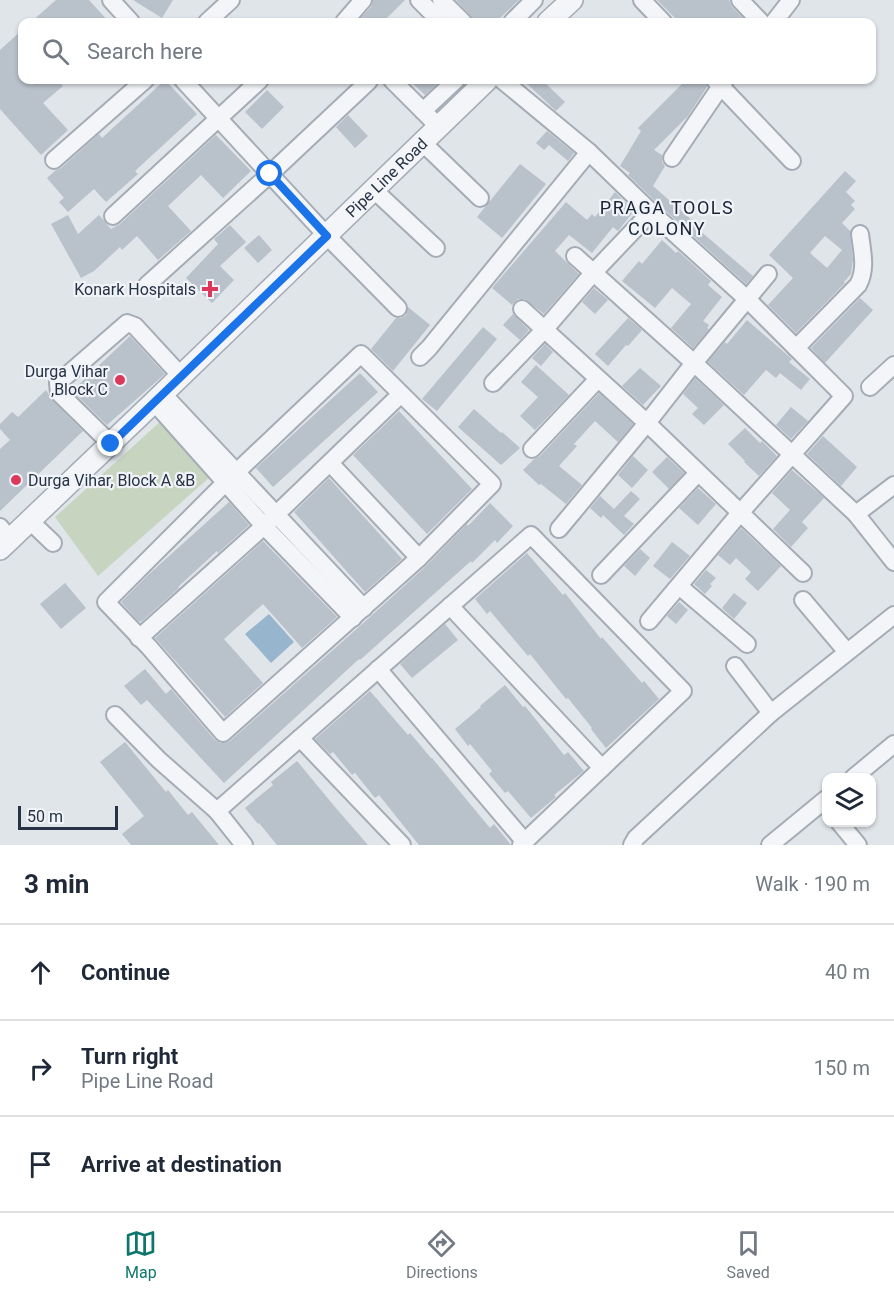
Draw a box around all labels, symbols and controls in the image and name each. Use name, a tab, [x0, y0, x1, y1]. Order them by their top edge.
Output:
search box	[18, 18, 876, 84]
icon: search	[39, 35, 72, 68]
text: Search here	[87, 39, 203, 64]
street label: Pipe Line Road	[342, 134, 431, 221]
route start	[256, 160, 282, 186]
district label: PRAGA TOOLS COLONY	[600, 197, 734, 239]
place label: Konark Hospitals	[74, 280, 196, 299]
marker: Konark Hospitals	[201, 280, 219, 298]
place label: Durga Vihar ,Block C	[25, 362, 109, 399]
marker: Durga Vihar ,Block C	[113, 373, 127, 387]
route end	[97, 430, 123, 456]
place label: Durga Vihar, Block A &B	[28, 471, 195, 490]
marker: Durga Vihar, Block A &B	[9, 473, 23, 487]
map controls	[822, 773, 876, 827]
button: layers	[822, 773, 876, 827]
scale bar	[18, 803, 118, 830]
text: 50 m	[27, 807, 63, 826]
text: 3 min	[24, 869, 89, 899]
text: Walk · 190 m	[755, 872, 870, 896]
icon: ahead	[24, 956, 57, 989]
text: Continue	[81, 960, 170, 985]
text: 40 m	[825, 960, 870, 984]
text: Turn right	[81, 1044, 178, 1069]
icon: right	[24, 1052, 57, 1085]
text: 150 m	[814, 1056, 870, 1080]
text: Pipe Line Road	[81, 1069, 213, 1093]
icon: arrive	[24, 1148, 57, 1181]
text: Arrive at destination	[81, 1152, 282, 1177]
tab: Map	[124, 1227, 157, 1282]
tab: Directions	[406, 1227, 478, 1282]
tab: Saved	[726, 1227, 770, 1282]

